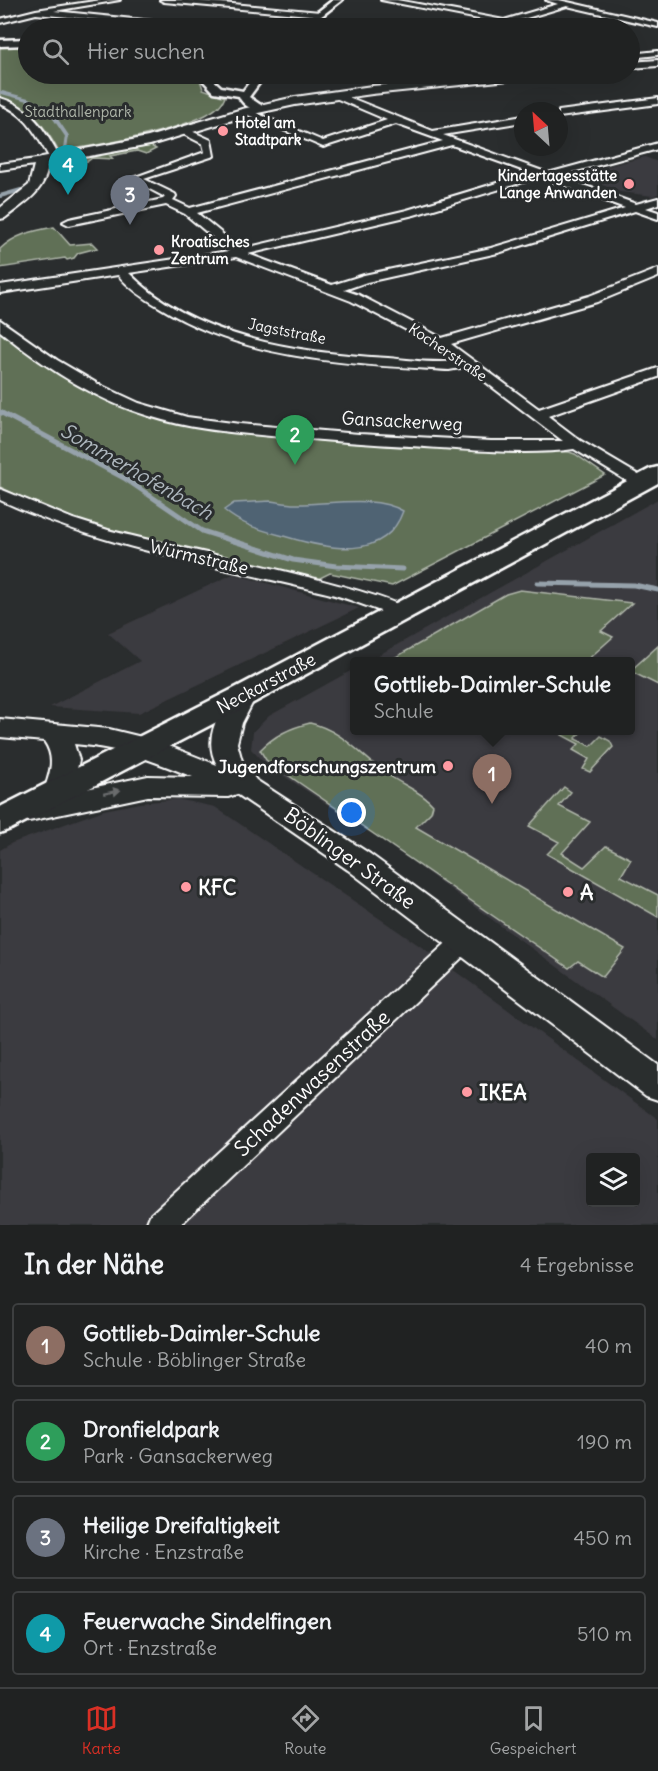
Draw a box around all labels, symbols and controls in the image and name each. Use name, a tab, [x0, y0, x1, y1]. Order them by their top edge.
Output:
search box	[18, 18, 640, 84]
icon: search	[39, 35, 72, 68]
text: Hier suchen	[87, 37, 205, 65]
park label: Stadthallenpark	[24, 102, 132, 121]
north arrow	[514, 102, 568, 156]
place label: Hotel am Stadtpark	[235, 113, 302, 150]
marker: Hotel am Stadtpark	[216, 124, 230, 138]
pin: 4	[48, 146, 88, 195]
place label: Kindertagesstätte Lange Anwanden	[497, 166, 617, 203]
pin: 3	[110, 176, 150, 225]
marker: Kindertagesstätte Lange Anwanden	[622, 177, 636, 191]
place label: Kroatisches Zentrum	[171, 232, 250, 268]
marker: Kroatisches Zentrum	[152, 243, 166, 257]
street label: Jagststraße	[246, 314, 328, 348]
street label: Kocherstraße	[405, 319, 491, 385]
street label: Gansackerweg	[341, 406, 463, 436]
pin: 2	[276, 416, 314, 465]
water label: Sommerhofenbach	[56, 417, 218, 525]
street label: Würmstraße	[147, 534, 251, 580]
street label: Neckarstraße	[212, 647, 320, 719]
popup	[350, 657, 635, 735]
text: Gottlieb-Daimler-Schule	[374, 670, 611, 698]
text: Schule	[374, 698, 433, 723]
pin: 1	[472, 754, 512, 804]
place label: Jugendforschungszentrum	[218, 755, 436, 778]
marker: Jugendforschungszentrum	[441, 759, 455, 773]
one-way arrow	[102, 787, 121, 796]
your location	[337, 798, 366, 827]
street label: Böblinger Straße	[279, 801, 421, 915]
place label: KFC	[198, 874, 237, 901]
place label: A	[580, 879, 594, 906]
marker: KFC	[179, 880, 193, 894]
marker: A	[561, 885, 575, 899]
street label: Schadenwasenstraße	[228, 1004, 396, 1162]
place label: IKEA	[479, 1079, 527, 1106]
marker: IKEA	[460, 1085, 474, 1099]
map controls	[586, 1153, 640, 1207]
button: layers	[586, 1153, 640, 1207]
text: In der Nähe	[24, 1248, 164, 1281]
text: 4 Ergebnisse	[520, 1252, 634, 1277]
text: Gottlieb-Daimler-Schule	[83, 1319, 320, 1347]
text: 1	[42, 1333, 49, 1358]
text: 40 m	[585, 1333, 632, 1358]
text: Schule · Böblinger Straße	[83, 1347, 306, 1372]
text: Dronfieldpark	[83, 1415, 220, 1443]
text: 2	[40, 1429, 51, 1454]
text: 190 m	[577, 1429, 632, 1454]
text: Park · Gansackerweg	[83, 1443, 273, 1468]
text: Heilige Dreifaltigkeit	[83, 1511, 280, 1539]
text: 3	[40, 1525, 51, 1550]
text: 450 m	[573, 1525, 632, 1550]
text: Kirche · Enzstraße	[83, 1539, 244, 1564]
text: Feuerwache Sindelfingen	[83, 1607, 332, 1635]
text: 4	[40, 1621, 51, 1646]
text: 510 m	[577, 1621, 632, 1646]
text: Ort · Enzstraße	[83, 1635, 217, 1660]
tab: Karte	[82, 1702, 121, 1758]
tab: Route	[284, 1702, 326, 1758]
tab: Gespeichert	[490, 1702, 576, 1758]

